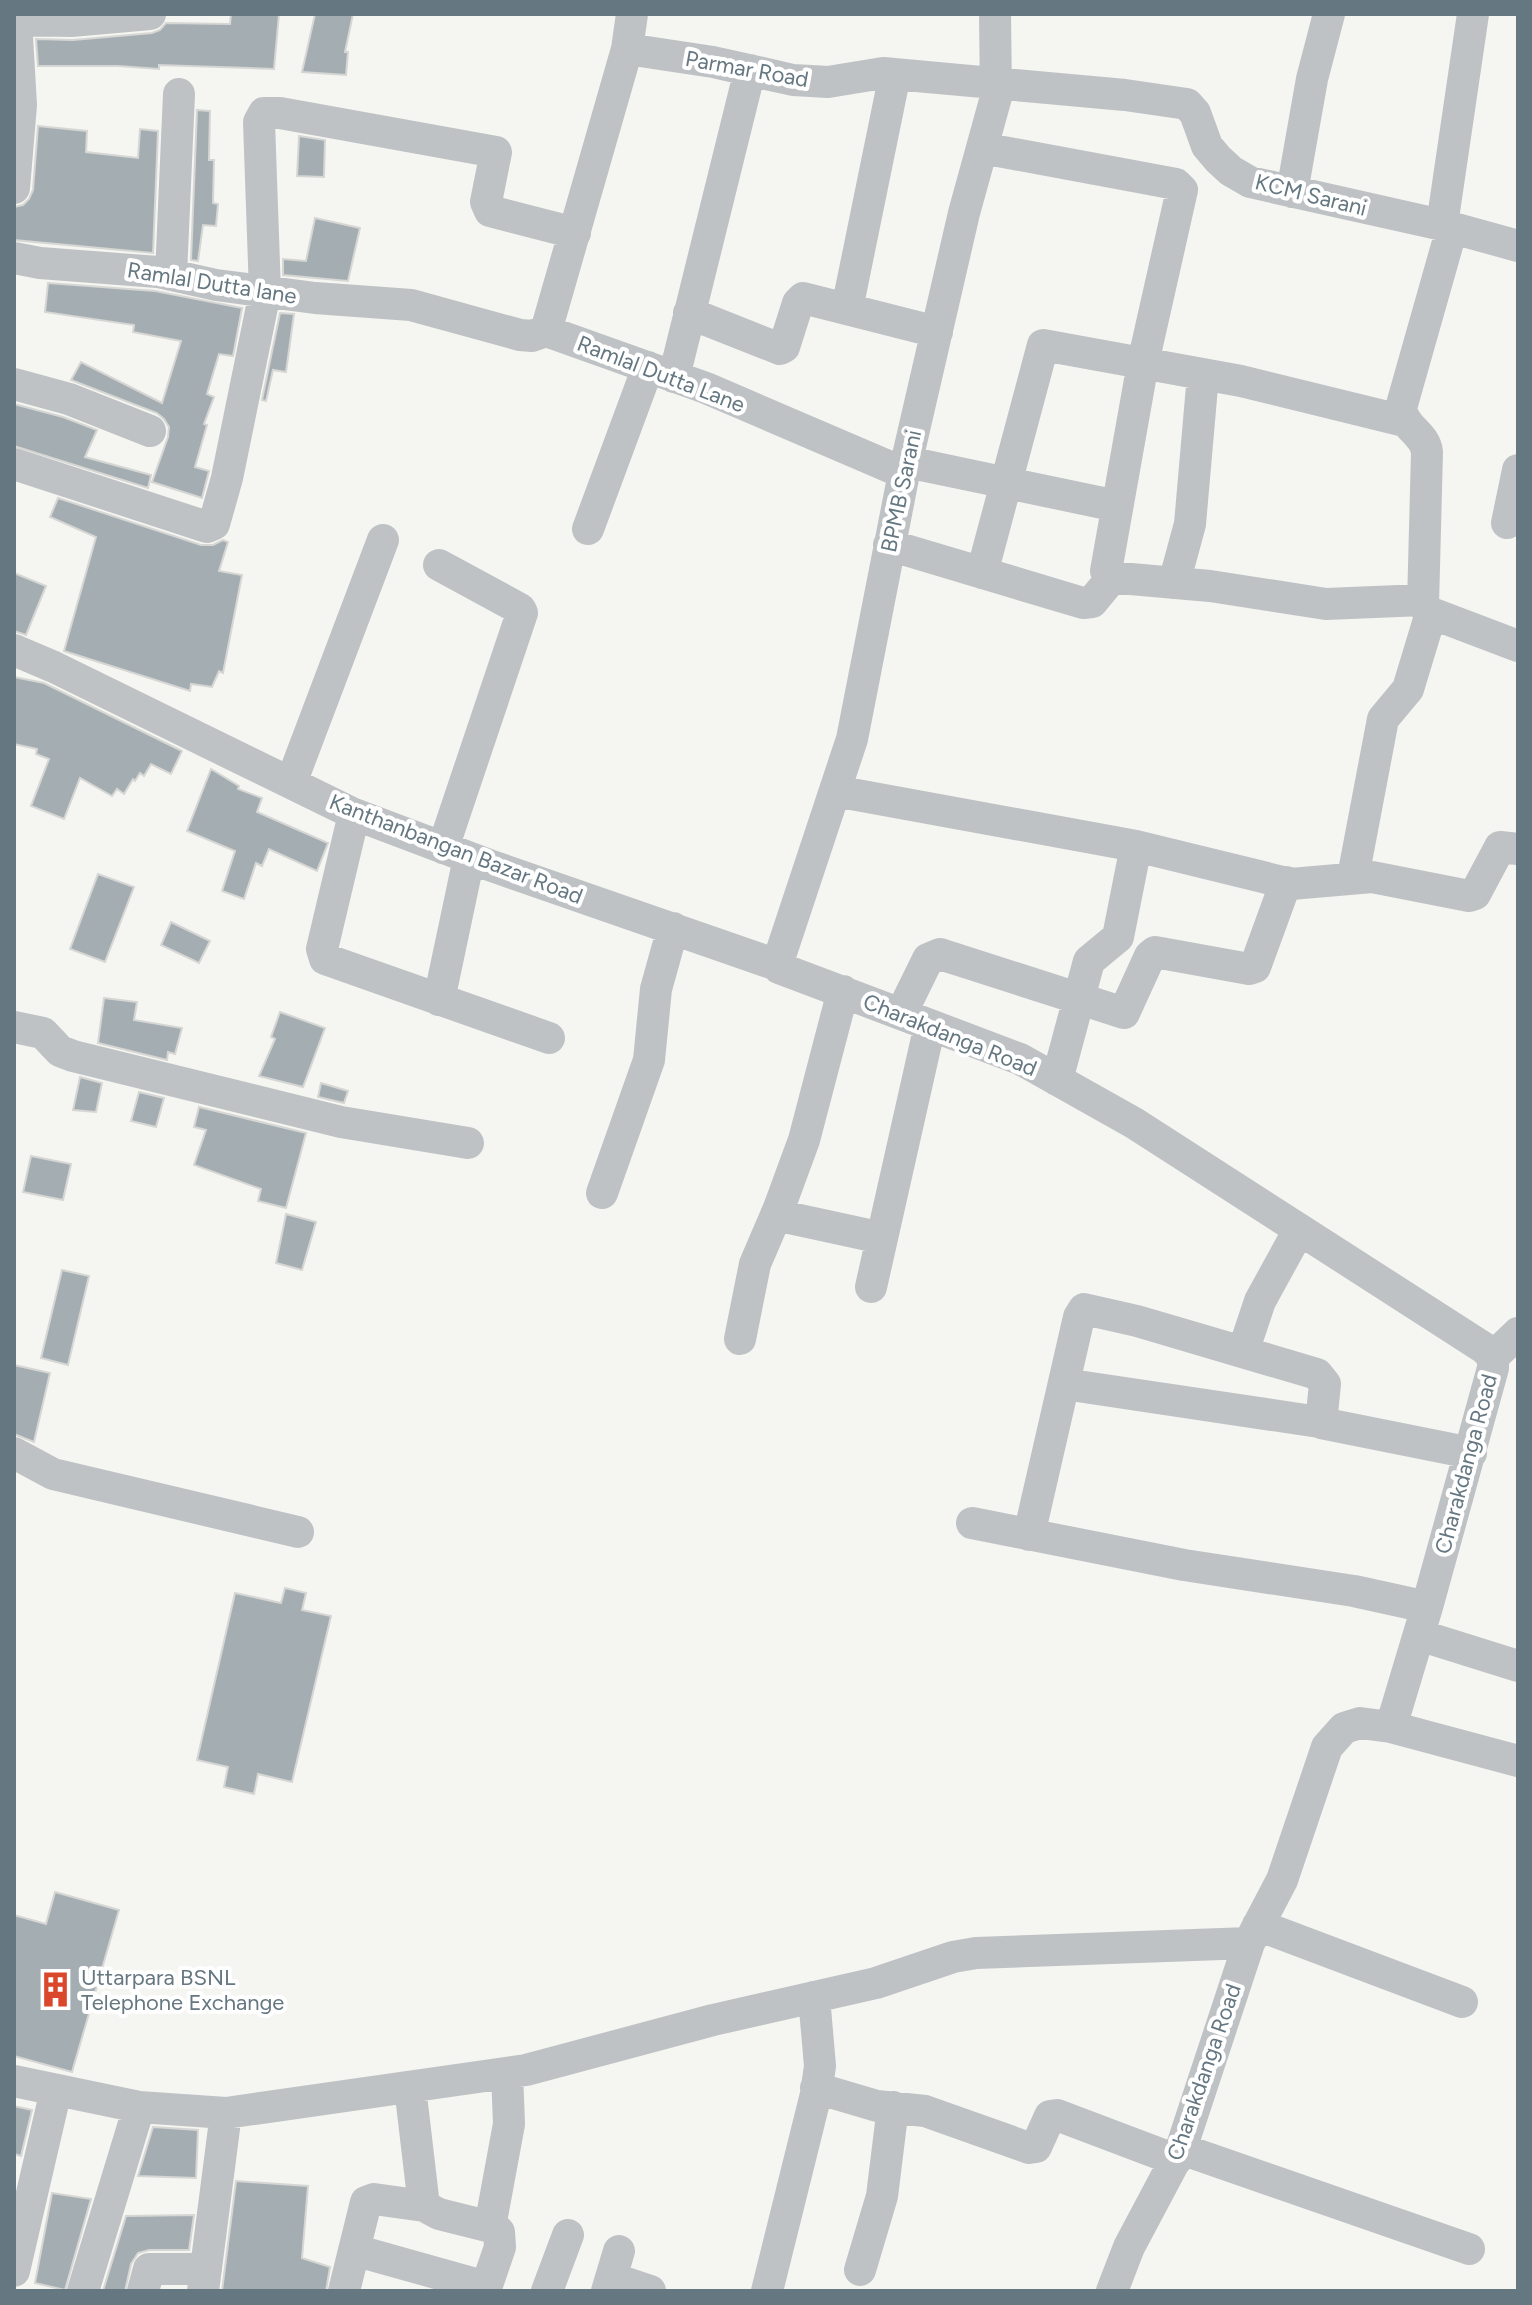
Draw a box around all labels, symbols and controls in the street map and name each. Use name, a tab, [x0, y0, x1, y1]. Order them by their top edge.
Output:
street label: Parmar Road	[683, 45, 811, 93]
street label: KCM Sarani	[1252, 168, 1370, 222]
street label: Ramlal Dutta lane	[125, 256, 299, 310]
street label: Ramlal Dutta Lane	[573, 330, 749, 418]
street label: BPMB Sarani	[875, 427, 927, 555]
street label: Kanthanbangan Bazar Road	[325, 788, 587, 910]
street label: Charakdanga Road	[859, 988, 1041, 1082]
street label: Charakdanga Road	[1429, 1371, 1503, 1557]
place label: Uttarpara BSNL Telephone Exchange	[81, 1964, 284, 2016]
building icon: Uttarpara BSNL Telephone Exchange	[36, 1971, 74, 2009]
street label: Charakdanga Road	[1161, 1980, 1247, 2164]

